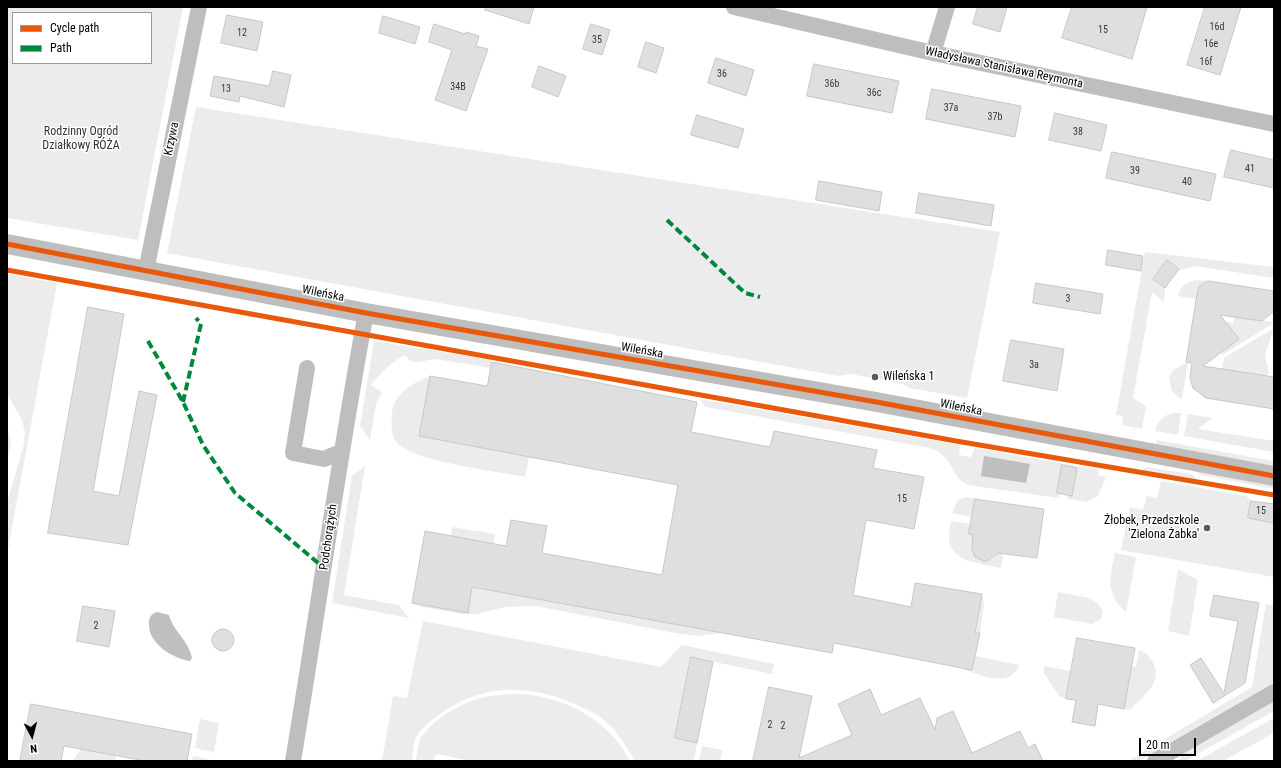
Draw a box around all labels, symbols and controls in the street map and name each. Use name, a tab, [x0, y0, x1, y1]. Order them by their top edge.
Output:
legend	[12, 12, 152, 64]
text: Cycle path	[50, 21, 99, 35]
house number: 16d	[1210, 21, 1224, 33]
house number: 15	[1098, 24, 1108, 36]
house number: 12	[237, 27, 247, 39]
house number: 35	[592, 34, 602, 46]
house number: 16e	[1204, 38, 1218, 50]
text: Path	[50, 41, 72, 55]
street label: Władysława Stanisława Reymonta	[924, 44, 1084, 92]
house number: 16f	[1199, 56, 1213, 68]
house number: 36	[717, 68, 727, 80]
house number: 36b	[825, 78, 839, 90]
house number: 34B	[450, 81, 466, 93]
house number: 13	[221, 83, 231, 95]
house number: 36c	[867, 87, 881, 99]
house number: 37a	[944, 102, 958, 114]
house number: 37b	[988, 111, 1002, 123]
street label: Krzywa	[161, 121, 183, 157]
park label: Rodzinny Ogród Działkowy RÓŻA	[42, 125, 120, 153]
house number: 38	[1073, 126, 1083, 138]
house number: 41	[1245, 163, 1255, 175]
house number: 39	[1130, 165, 1140, 177]
house number: 40	[1182, 176, 1192, 188]
street label: Wileńska	[301, 283, 345, 305]
house number: 3	[1066, 293, 1070, 305]
street label: Wileńska	[620, 340, 664, 362]
house number: 3a	[1029, 359, 1039, 371]
place label: Wileńska 1	[883, 370, 934, 384]
marker: Wileńska 1	[870, 372, 880, 382]
street label: Wileńska	[939, 397, 983, 419]
house number: 15	[897, 493, 907, 505]
street label: Podchorążych	[317, 503, 341, 571]
house number: 15	[1256, 505, 1266, 517]
place label: Żłobek, Przedszkole 'Zielona Żabka'	[1104, 514, 1199, 542]
marker: Żłobek, Przedszkole 'Zielona Żabka'	[1202, 523, 1212, 533]
house number: 2	[94, 620, 98, 632]
north arrow	[12, 716, 52, 756]
house number: 2	[768, 719, 772, 731]
house number: 2	[781, 720, 785, 732]
scale bar	[1141, 730, 1198, 756]
text: 20 m	[1146, 738, 1170, 752]
text: N	[29, 742, 38, 755]

